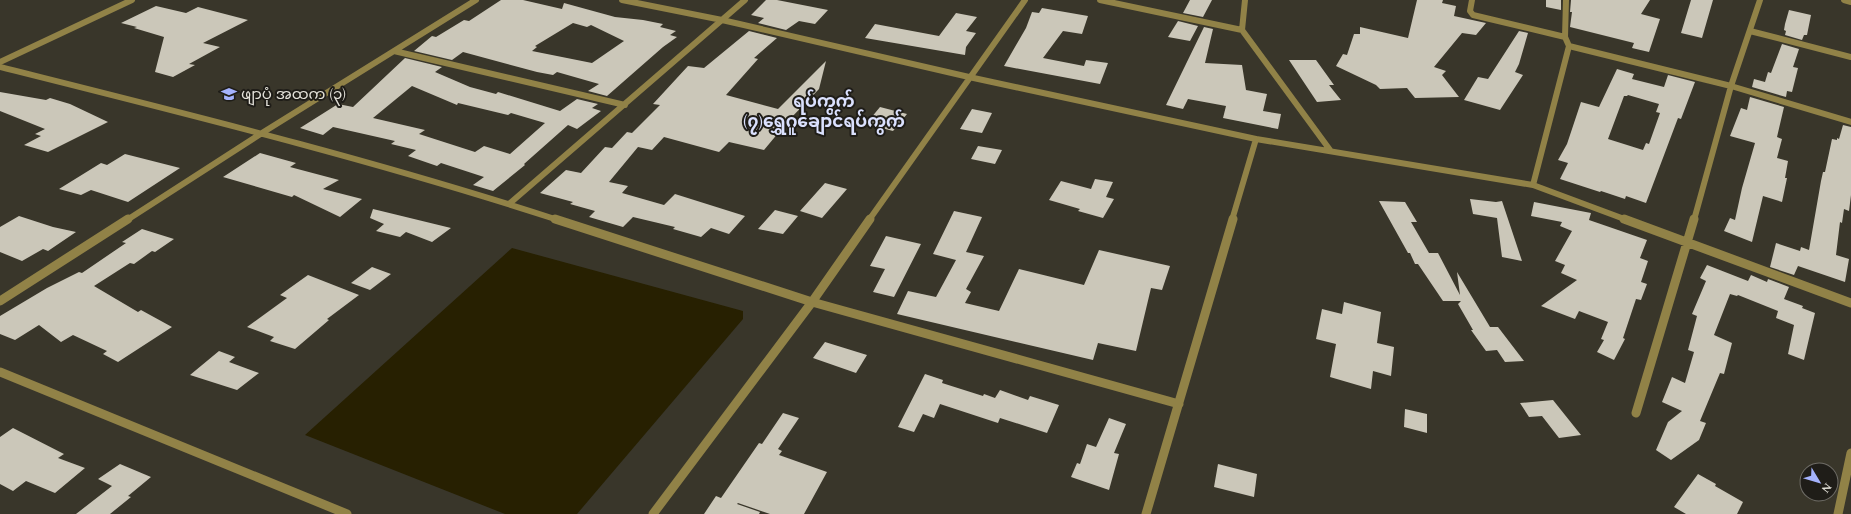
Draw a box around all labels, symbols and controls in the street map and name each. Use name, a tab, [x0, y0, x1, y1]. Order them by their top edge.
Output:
place label: ဖျာပုံ အထက (၃)	[241, 83, 346, 106]
school or university icon: ဖျာပုံ အထက (၃)	[220, 85, 238, 103]
district label: ရပ်ကွက် (၇)ရွှေဂူချောင်ရပ်ကွက်	[743, 89, 905, 136]
north arrow	[1799, 462, 1839, 502]
text: N	[1817, 479, 1836, 497]

